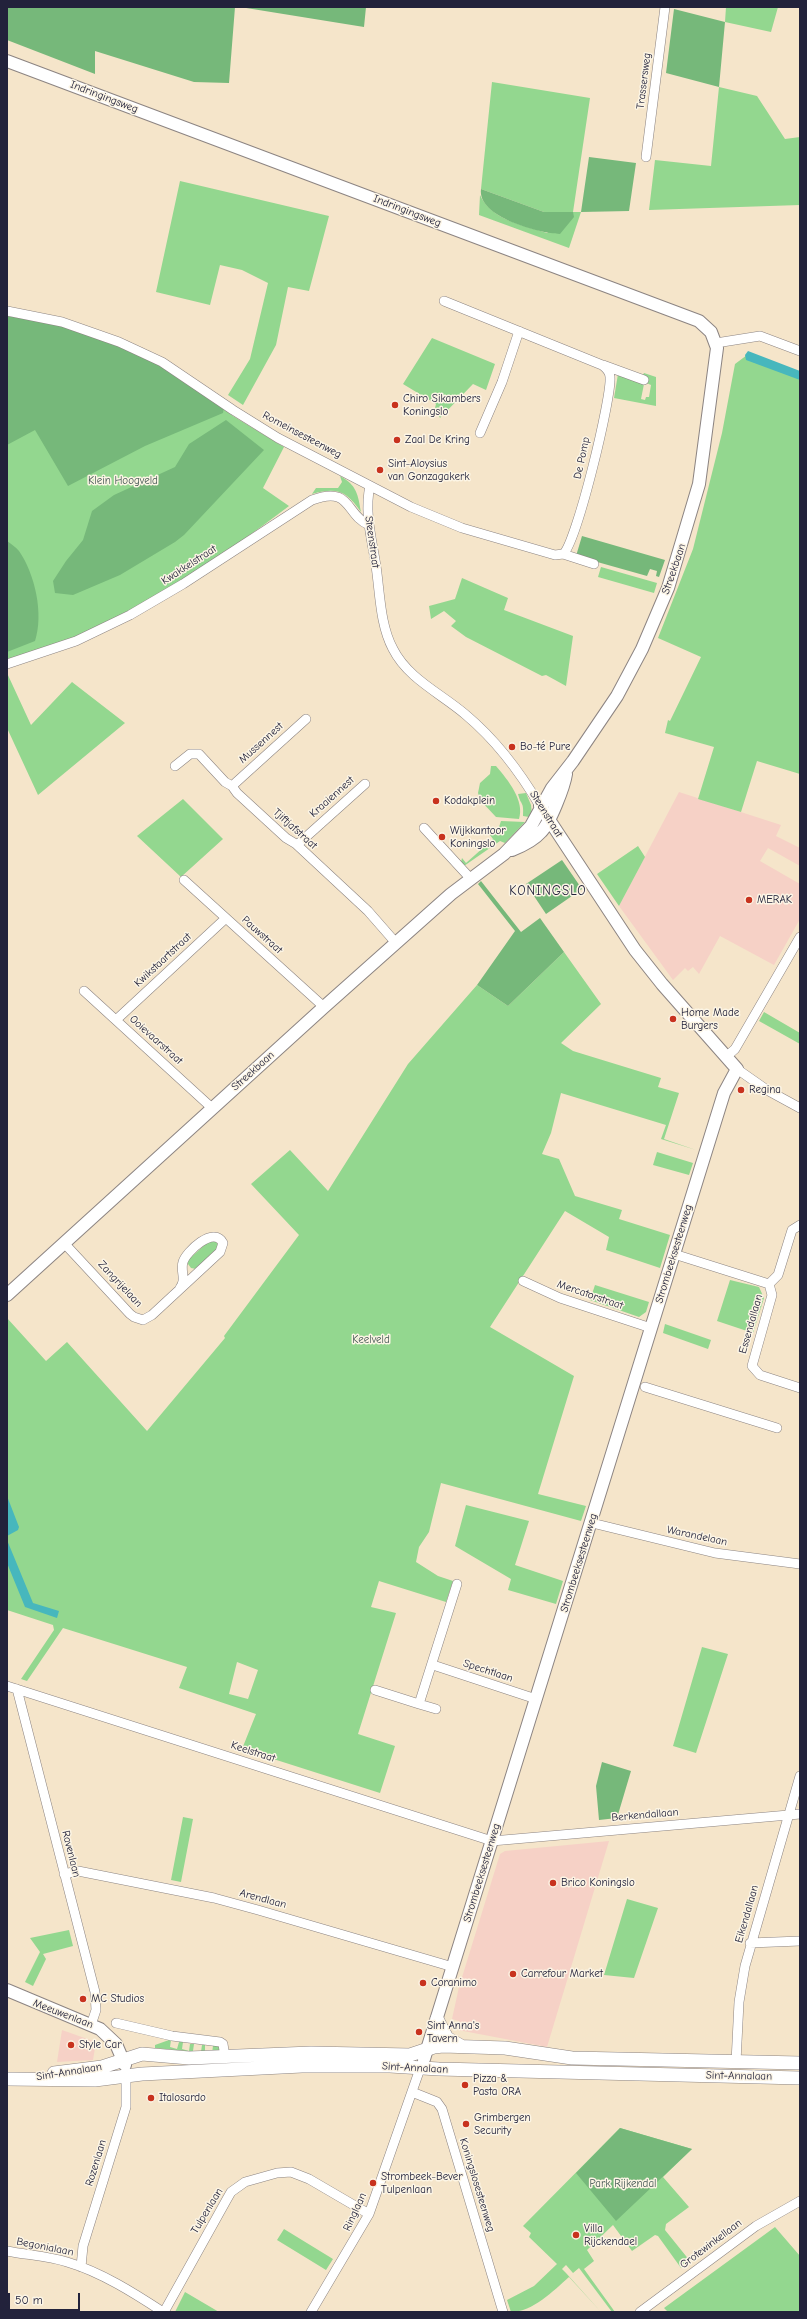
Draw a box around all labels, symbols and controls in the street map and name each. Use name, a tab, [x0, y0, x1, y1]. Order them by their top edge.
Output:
street label: Trassersweg	[634, 52, 654, 110]
street label: Indringingsweg	[68, 78, 140, 116]
street label: Indringingsweg	[371, 192, 443, 230]
place label: Chiro Sikambers Koningslo	[403, 392, 481, 418]
marker: Chiro Sikambers Koningslo	[390, 400, 400, 410]
street label: Romeinsesteenweg	[260, 409, 344, 461]
place label: Zaal De Kring	[405, 433, 470, 447]
marker: Zaal De Kring	[392, 435, 402, 445]
street label: De Pomp	[571, 436, 593, 480]
place label: Sint-Aloysius van Gonzagakerk	[388, 457, 470, 483]
marker: Sint-Aloysius van Gonzagakerk	[375, 465, 385, 475]
park label: Klein Hoogveld	[88, 474, 158, 488]
street label: Steenstraat	[362, 515, 382, 569]
street label: Kwakkelstraat	[159, 542, 219, 588]
street label: Streekbaan	[659, 542, 689, 596]
street label: Mussennest	[236, 720, 286, 766]
place label: Bo-té Pure	[520, 740, 571, 754]
marker: Bo-té Pure	[507, 742, 517, 752]
street label: Kraaiennest	[307, 774, 357, 820]
street label: Steenstraat	[527, 788, 565, 840]
place label: Kodakplein	[444, 794, 495, 808]
marker: Kodakplein	[431, 796, 441, 806]
street label: Tjiftjafstraat	[270, 806, 320, 852]
place label: Wijkkantoor Koningslo	[450, 824, 506, 850]
marker: Wijkkantoor Koningslo	[437, 832, 447, 842]
district label: KONINGSLO	[509, 883, 587, 899]
place label: MERAK	[757, 893, 792, 907]
marker: MERAK	[744, 895, 754, 905]
street label: Pauwstraat	[239, 913, 285, 957]
street label: Kwikstaartstraat	[132, 930, 194, 990]
place label: Home Made Burgers	[681, 1006, 739, 1032]
street label: Ooievaarstraat	[127, 1013, 185, 1067]
marker: Home Made Burgers	[668, 1014, 678, 1024]
street label: Streekbaan	[229, 1048, 277, 1094]
place label: Regina	[749, 1083, 781, 1097]
marker: Regina	[736, 1085, 746, 1095]
street label: Strombeeksesteenweg	[653, 1203, 695, 1305]
street label: Zangrijelaan	[95, 1258, 145, 1310]
street label: Mercatorstraat	[555, 1278, 625, 1312]
street label: Essendallaan	[736, 1293, 766, 1355]
park label: Keelveld	[352, 1333, 390, 1347]
street label: Strombeeksesteenweg	[558, 1512, 600, 1614]
street label: Warandelaan	[666, 1523, 728, 1549]
street label: Spechtlaan	[461, 1657, 515, 1685]
street label: Keelstraat	[229, 1739, 277, 1765]
street label: Berkendallaan	[611, 1805, 679, 1825]
street label: Strombeeksesteenweg	[461, 1822, 503, 1924]
street label: Ravenlaan	[59, 1829, 83, 1879]
place label: Brico Koningslo	[561, 1876, 635, 1890]
marker: Brico Koningslo	[548, 1878, 558, 1888]
street label: Eikendallaan	[732, 1884, 762, 1944]
street label: Arendlaan	[238, 1886, 288, 1912]
place label: Carrefour Market	[521, 1967, 603, 1981]
marker: Carrefour Market	[508, 1969, 518, 1979]
place label: Coranimo	[431, 1976, 477, 1990]
marker: Coranimo	[418, 1978, 428, 1988]
place label: MC Studios	[91, 1992, 144, 2006]
marker: MC Studios	[78, 1994, 88, 2004]
street label: Meeuwenlaan	[31, 1996, 95, 2032]
place label: Sint Anna's Tavern	[427, 2019, 479, 2045]
marker: Sint Anna's Tavern	[414, 2027, 424, 2037]
place label: Style Car	[79, 2038, 122, 2052]
marker: Style Car	[66, 2040, 76, 2050]
street label: Sint-Annalaan	[35, 2060, 103, 2084]
street label: Sint-Annalaan	[382, 2060, 448, 2076]
street label: Sint-Annalaan	[706, 2069, 772, 2083]
place label: Pizza & Pasta ORA	[473, 2072, 521, 2098]
marker: Pizza & Pasta ORA	[460, 2080, 470, 2090]
place label: Italosardo	[159, 2091, 206, 2105]
marker: Italosardo	[146, 2093, 156, 2103]
place label: Grimbergen Security	[474, 2111, 531, 2137]
marker: Grimbergen Security	[461, 2119, 471, 2129]
street label: Koningslosesteenweg	[456, 2136, 498, 2234]
street label: Rozenlaan	[83, 2138, 109, 2188]
place label: Strombeek-Bever Tulpenlaan	[381, 2170, 463, 2196]
park label: Park Rijkendal	[590, 2177, 656, 2191]
marker: Strombeek-Bever Tulpenlaan	[368, 2178, 378, 2188]
street label: Tulpenlaan	[188, 2186, 226, 2236]
street label: Ringlaan	[340, 2191, 370, 2233]
street label: Grotewinkellaan	[677, 2216, 745, 2272]
place label: Villa Rijckendael	[584, 2222, 637, 2248]
marker: Villa Rijckendael	[571, 2230, 581, 2240]
street label: Begonialaan	[15, 2235, 75, 2259]
scale bar	[10, 2285, 82, 2311]
text: 50 m	[15, 2293, 43, 2307]

